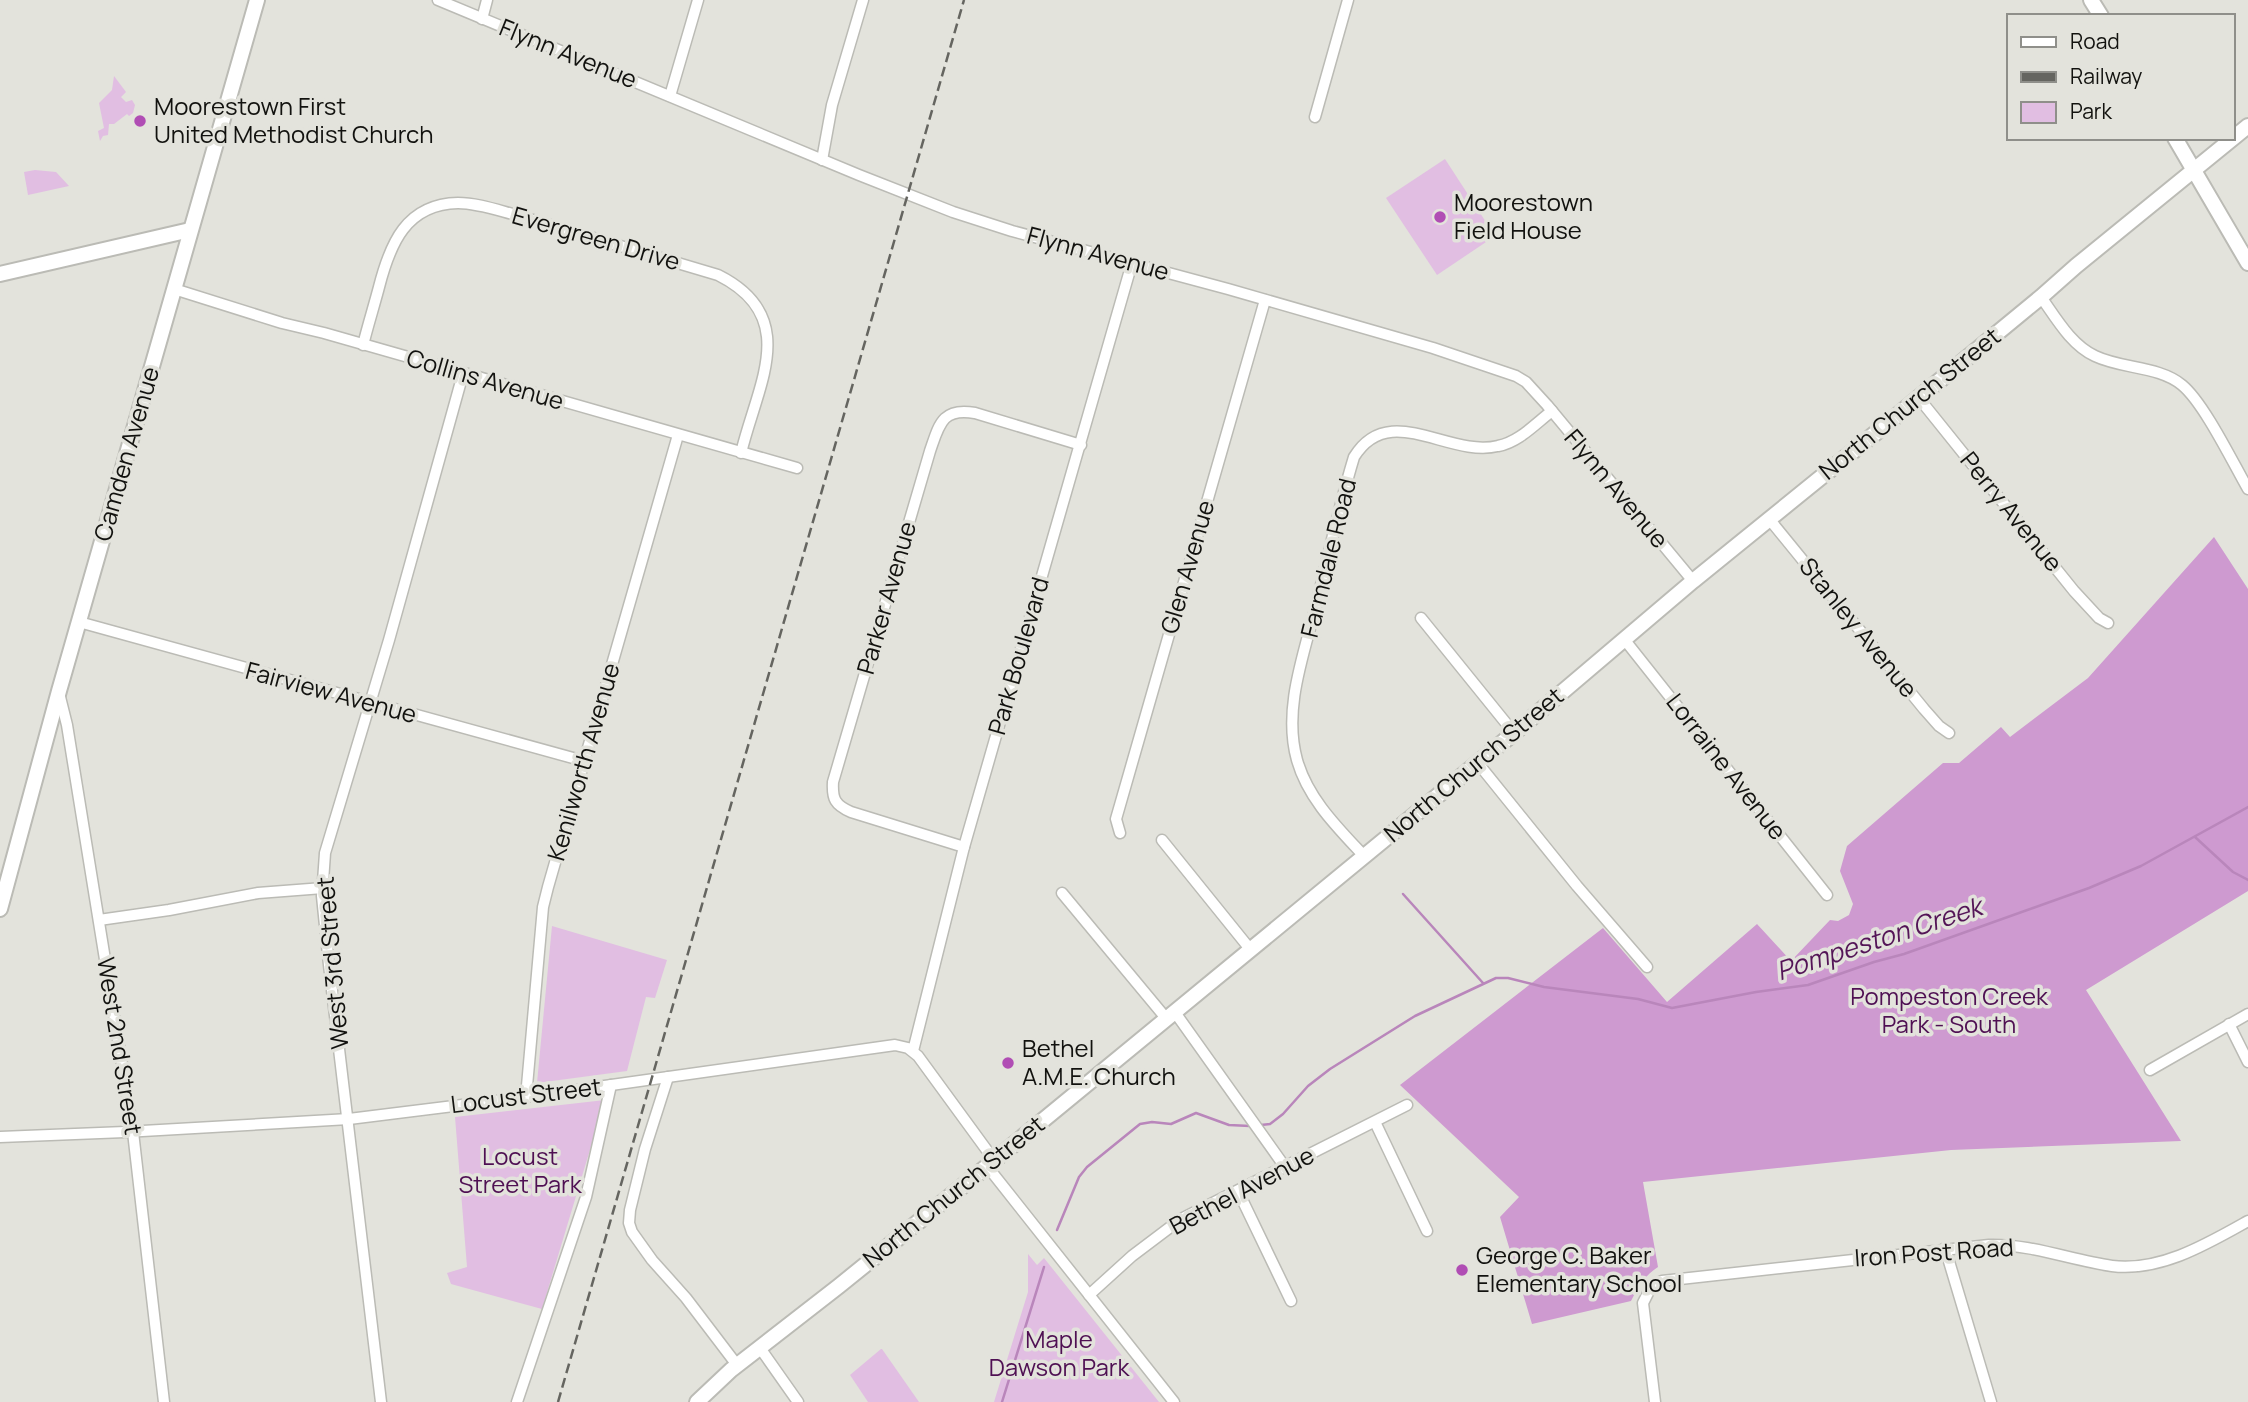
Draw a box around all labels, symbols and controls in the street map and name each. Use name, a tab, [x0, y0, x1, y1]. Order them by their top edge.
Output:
street label: Flynn Avenue	[495, 10, 642, 95]
legend	[2007, 14, 2234, 140]
text: Road	[2070, 27, 2120, 55]
text: Railway	[2070, 62, 2142, 90]
place label: Moorestown First United Methodist Church	[154, 89, 434, 150]
text: Park	[2070, 97, 2112, 125]
marker: Moorestown First United Methodist Church	[132, 113, 148, 129]
place label: Moorestown Field House	[1454, 185, 1593, 246]
street label: Evergreen Drive	[509, 198, 684, 277]
marker: Moorestown Field House	[1432, 209, 1448, 225]
street label: Flynn Avenue	[1024, 218, 1173, 287]
street label: North Church Street	[1811, 319, 2007, 486]
street label: Collins Avenue	[403, 340, 568, 417]
street label: Camden Avenue	[85, 363, 166, 545]
street label: Flynn Avenue	[1558, 422, 1677, 554]
street label: Perry Avenue	[1954, 444, 2071, 578]
street label: Farmdale Road	[1292, 475, 1363, 641]
street label: Glen Avenue	[1152, 496, 1221, 637]
street label: Parker Avenue	[848, 517, 923, 678]
street label: Stanley Avenue	[1793, 550, 1926, 704]
street label: Park Boulevard	[979, 573, 1056, 738]
street label: Fairview Avenue	[242, 653, 421, 730]
street label: Kenilworth Avenue	[539, 659, 627, 864]
street label: North Church Street	[1376, 679, 1570, 849]
street label: Lorraine Avenue	[1660, 686, 1795, 846]
street label: West 3rd Street	[308, 875, 355, 1051]
water label: Pompeston Creek	[1771, 887, 1990, 988]
street label: West 2nd Street	[90, 955, 151, 1137]
park label: Pompeston Creek Park - South	[1850, 979, 2049, 1040]
place label: Bethel A.M.E. Church	[1022, 1031, 1176, 1092]
marker: Bethel A.M.E. Church	[1000, 1055, 1016, 1071]
street label: Locust Street	[449, 1069, 603, 1120]
street label: North Church Street	[855, 1107, 1051, 1274]
street label: Bethel Avenue	[1163, 1138, 1319, 1242]
park label: Locust Street Park	[458, 1139, 583, 1200]
street label: Iron Post Road	[1853, 1229, 2015, 1274]
place label: George C. Baker Elementary School	[1476, 1238, 1682, 1299]
marker: George C. Baker Elementary School	[1454, 1262, 1470, 1278]
park label: Maple Dawson Park	[989, 1322, 1130, 1383]

